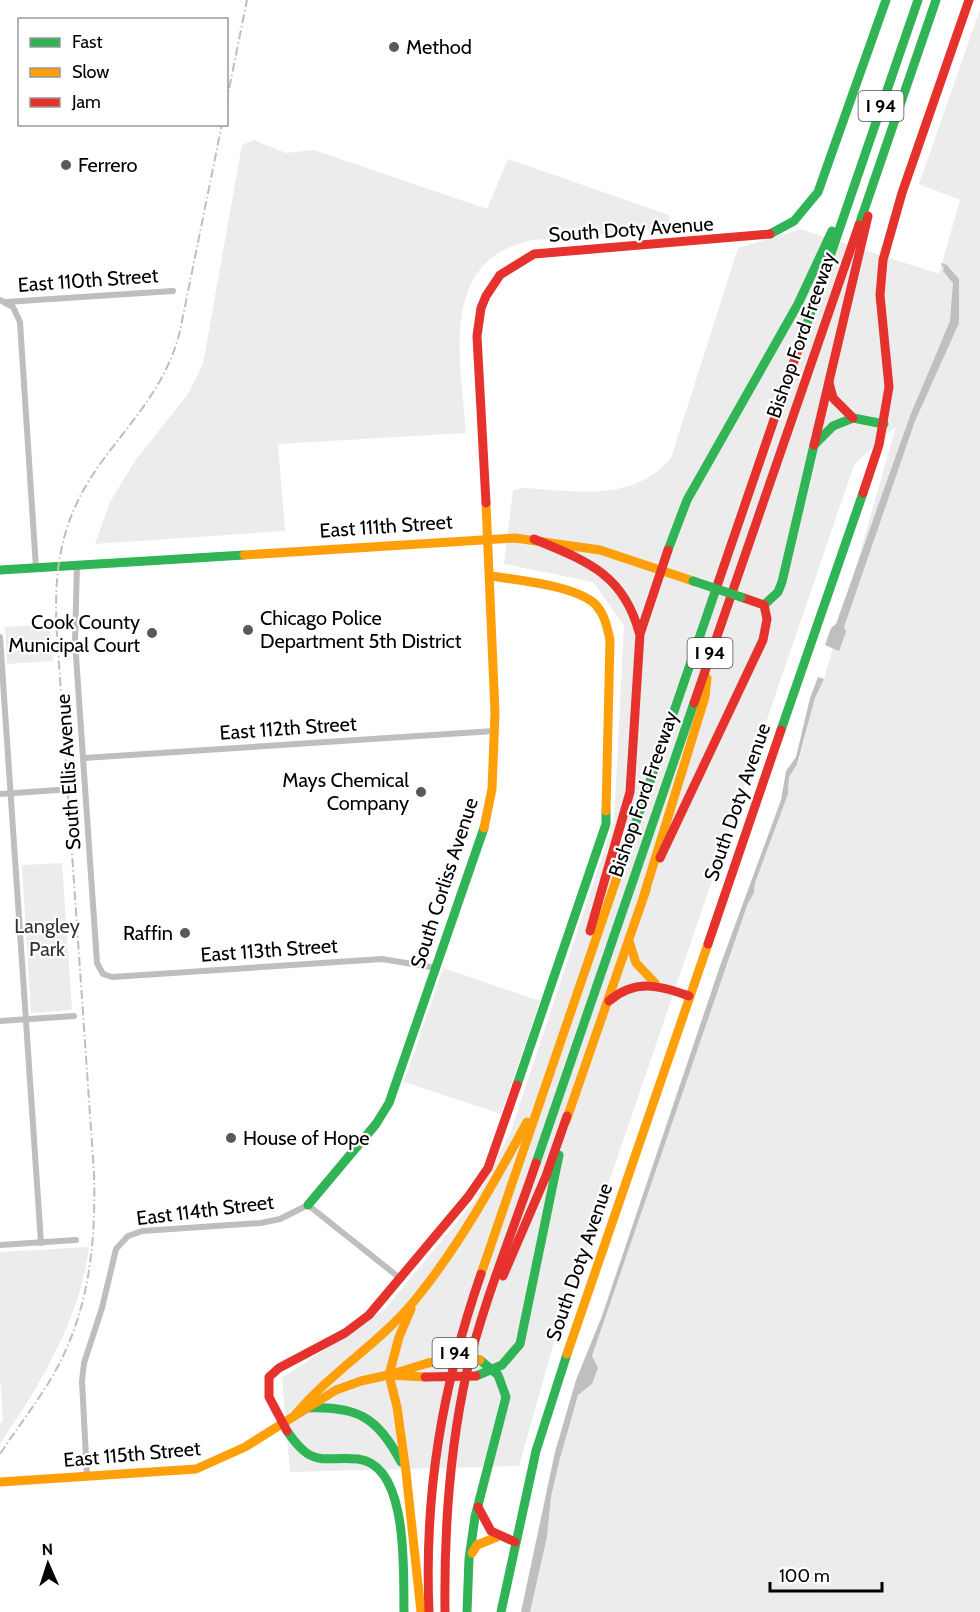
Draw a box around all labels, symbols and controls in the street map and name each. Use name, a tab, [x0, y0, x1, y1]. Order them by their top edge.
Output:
legend	[18, 18, 228, 126]
text: Fast	[72, 31, 103, 53]
place label: Method	[406, 35, 472, 59]
marker: Method	[387, 40, 401, 54]
text: Slow	[72, 61, 109, 83]
text: Jam	[71, 91, 101, 113]
road number: I 94	[858, 91, 904, 121]
place label: Ferrero	[78, 153, 138, 177]
marker: Ferrero	[59, 158, 73, 172]
street label: South Doty Avenue	[548, 211, 714, 247]
street label: Bishop Ford Freeway	[761, 249, 841, 421]
street label: East 110th Street	[17, 263, 159, 297]
street label: East 111th Street	[319, 509, 454, 543]
place label: Chicago Police Department 5th District	[260, 606, 462, 653]
place label: Cook County Municipal Court	[8, 610, 140, 657]
marker: Chicago Police Department 5th District	[241, 623, 255, 637]
marker: Cook County Municipal Court	[145, 626, 159, 640]
road number: I 94	[688, 638, 732, 668]
street label: South Ellis Avenue	[51, 693, 85, 851]
street label: Bishop Ford Freeway	[603, 708, 683, 880]
street label: East 112th Street	[219, 711, 358, 745]
street label: South Doty Avenue	[699, 720, 775, 884]
place label: Mays Chemical Company	[282, 768, 409, 815]
marker: Mays Chemical Company	[414, 785, 428, 799]
street label: South Corliss Avenue	[405, 795, 483, 971]
park label: Langley Park	[14, 914, 80, 961]
place label: Raffin	[123, 921, 173, 945]
marker: Raffin	[178, 926, 192, 940]
street label: East 113th Street	[200, 933, 339, 967]
place label: House of Hope	[243, 1126, 370, 1150]
marker: House of Hope	[224, 1131, 238, 1145]
street label: South Doty Avenue	[541, 1180, 617, 1344]
street label: East 114th Street	[135, 1190, 275, 1230]
road number: I 94	[432, 1338, 478, 1368]
street label: East 115th Street	[62, 1436, 202, 1472]
north arrow	[18, 1534, 78, 1594]
text: N	[41, 1540, 53, 1559]
scale bar	[770, 1555, 882, 1593]
text: 100 m	[779, 1565, 830, 1587]

